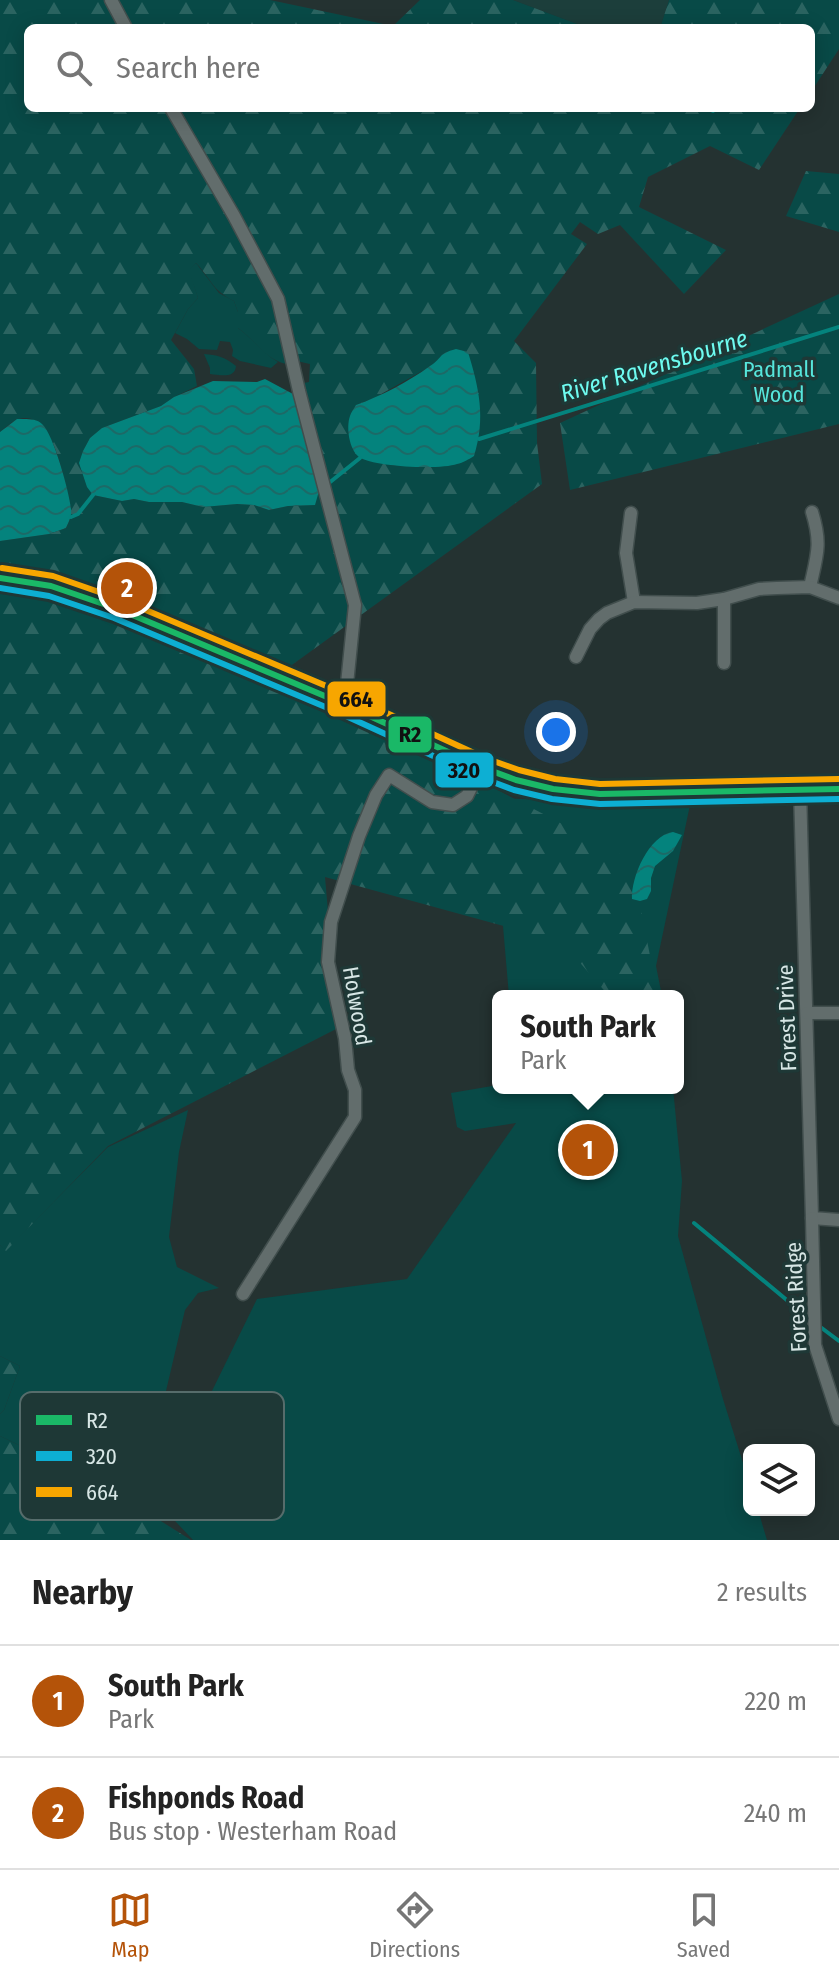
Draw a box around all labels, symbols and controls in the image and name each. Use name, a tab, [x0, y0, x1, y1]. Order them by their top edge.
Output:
search box	[24, 24, 815, 112]
icon: search	[52, 46, 96, 90]
text: Search here	[116, 50, 261, 86]
water label: River Ravensbourne	[557, 324, 751, 408]
park label: Padmall Wood	[743, 356, 815, 408]
pin: 2	[101, 558, 153, 618]
line badge: 664	[326, 680, 387, 718]
text: 664	[339, 686, 373, 713]
your location	[536, 712, 576, 752]
line badge: R2	[387, 715, 433, 754]
text: R2	[399, 721, 421, 748]
line badge: 320	[434, 751, 495, 789]
text: 320	[447, 757, 480, 784]
street label: Holwood	[337, 964, 377, 1048]
street label: Forest Drive	[772, 964, 802, 1072]
popup	[492, 990, 684, 1094]
text: South Park	[520, 1009, 656, 1045]
text: Park	[520, 1045, 566, 1076]
pin: 1	[562, 1120, 614, 1180]
street label: Forest Ridge	[780, 1241, 812, 1353]
legend	[20, 1392, 284, 1520]
text: R2	[86, 1407, 108, 1434]
text: 320	[86, 1443, 117, 1470]
map controls	[743, 1444, 815, 1516]
button: layers	[743, 1444, 815, 1516]
text: 664	[86, 1479, 119, 1506]
text: Nearby	[32, 1572, 133, 1613]
text: 2 results	[717, 1577, 807, 1608]
text: South Park	[108, 1668, 244, 1704]
text: 1	[53, 1686, 64, 1717]
text: 220 m	[744, 1686, 807, 1717]
text: Park	[108, 1704, 154, 1735]
text: Fishponds Road	[108, 1780, 304, 1816]
text: 2	[52, 1798, 64, 1829]
text: 240 m	[744, 1798, 807, 1829]
text: Bus stop · Westerham Road	[108, 1816, 397, 1847]
tab: Map	[108, 1888, 152, 1963]
tab: Directions	[369, 1888, 460, 1963]
tab: Saved	[677, 1888, 731, 1963]

